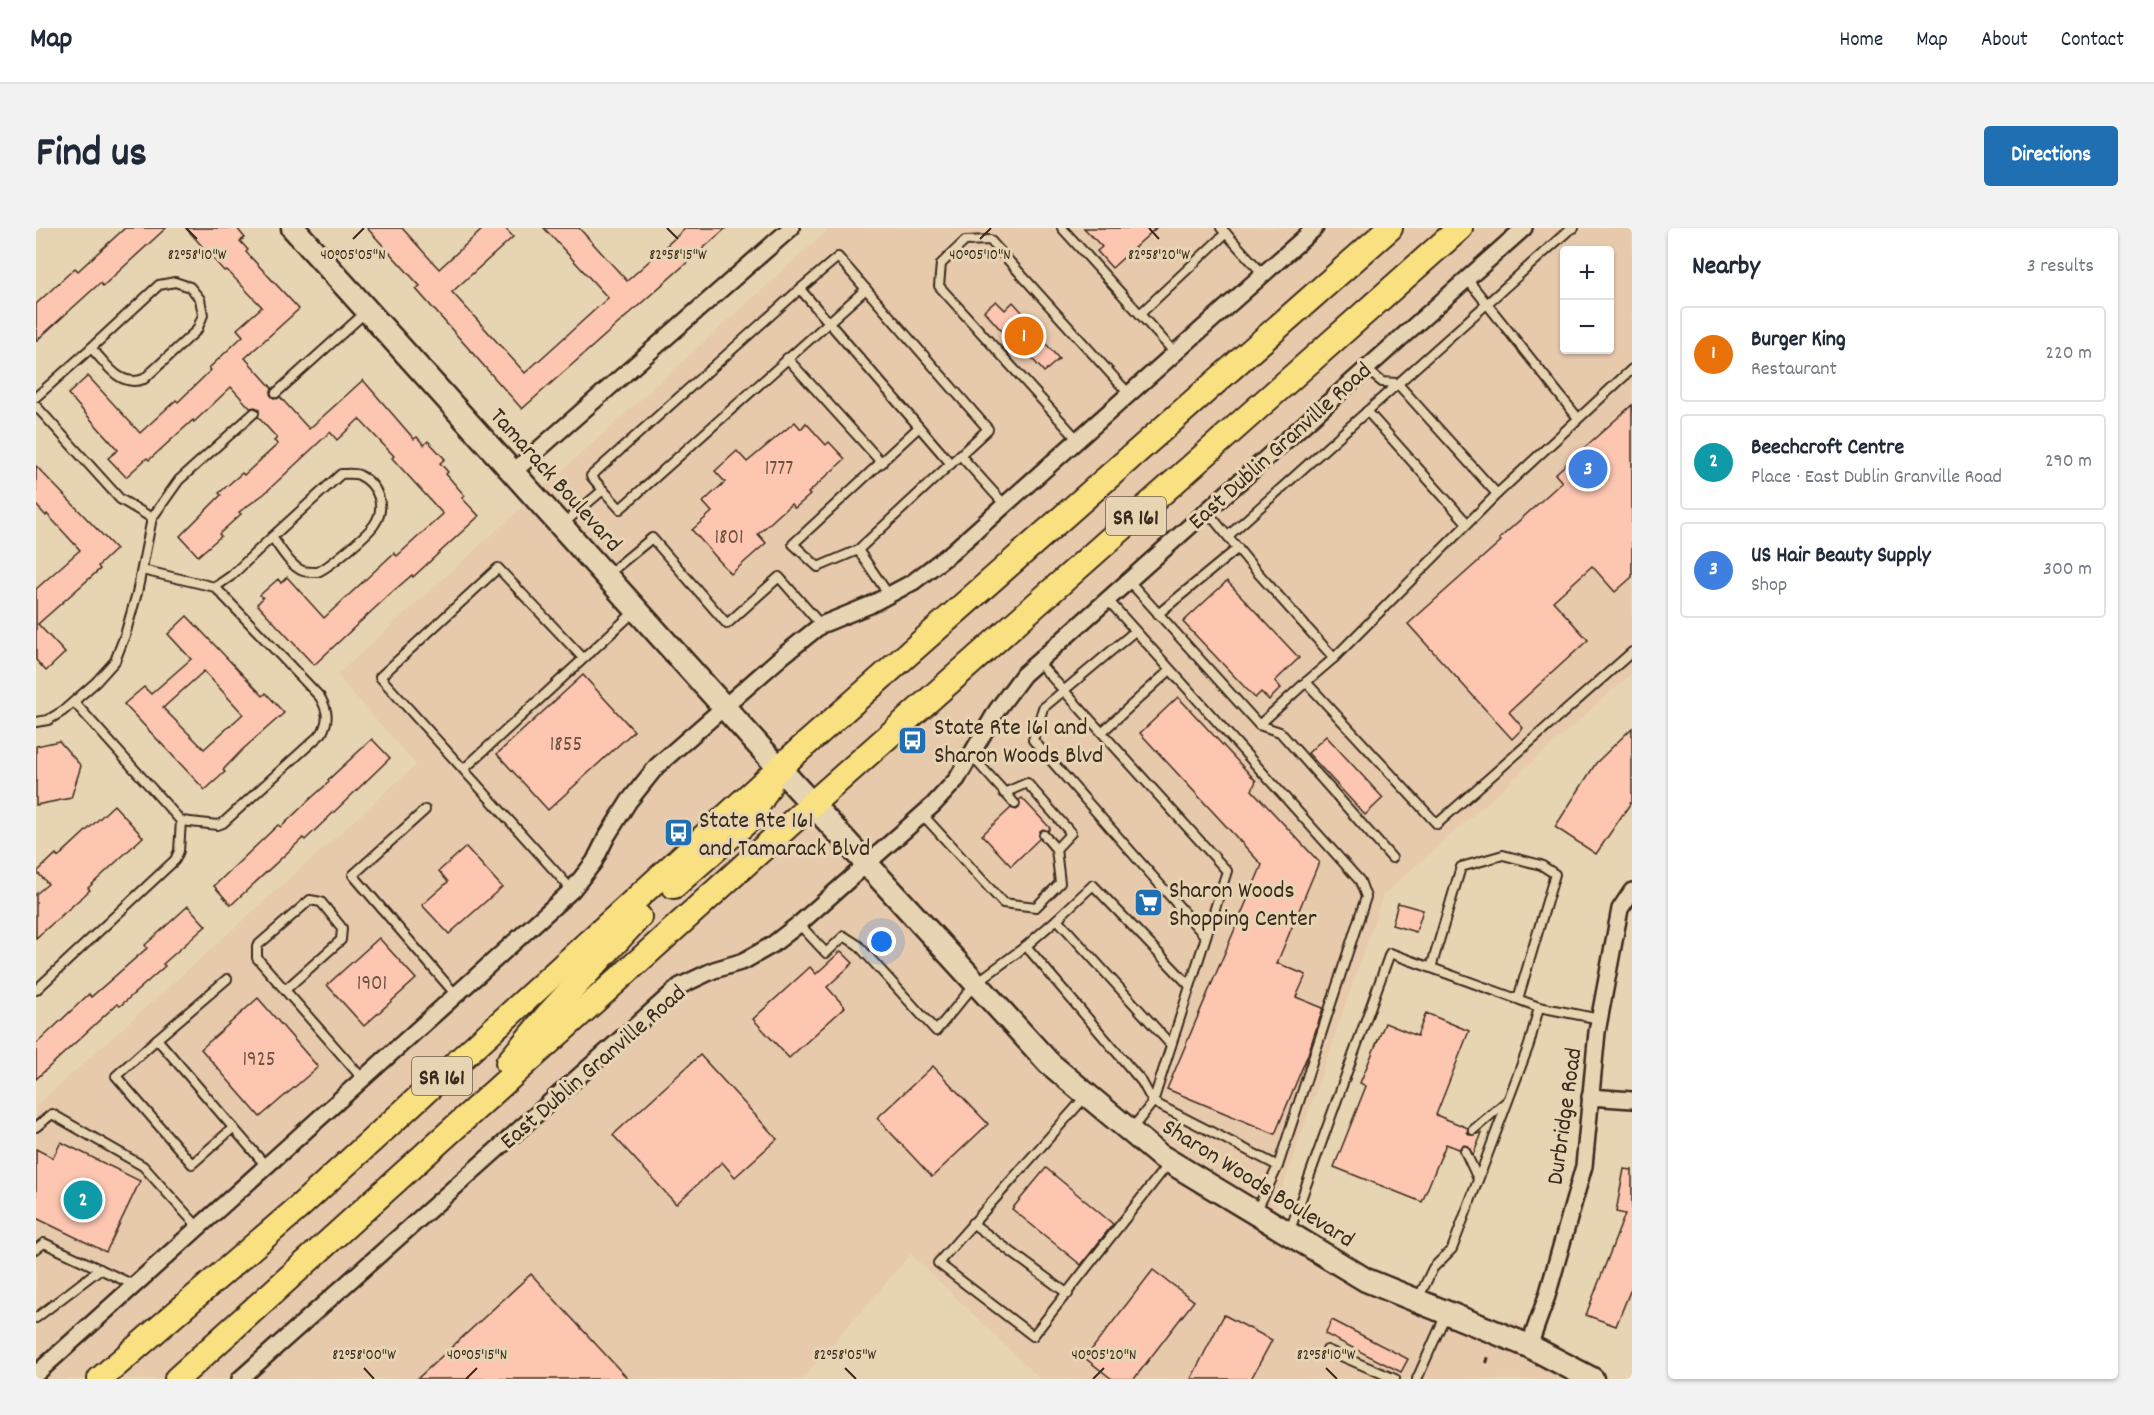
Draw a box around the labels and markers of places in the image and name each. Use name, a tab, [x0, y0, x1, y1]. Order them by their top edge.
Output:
pin: 1	[1004, 314, 1044, 358]
pin: 3	[1568, 446, 1608, 492]
place label: State Rte 161 and Sharon Woods Blvd	[934, 712, 1103, 774]
bus stop icon: State Rte 161 and Sharon Woods Blvd	[897, 724, 929, 756]
place label: State Rte 161 and Tamarack Blvd	[699, 805, 870, 867]
bus stop icon: State Rte 161 and Tamarack Blvd	[662, 817, 694, 849]
place label: Sharon Woods Shopping Center	[1169, 875, 1317, 937]
supermarket icon: Sharon Woods Shopping Center	[1132, 887, 1164, 919]
pin: 2	[64, 1178, 102, 1222]

